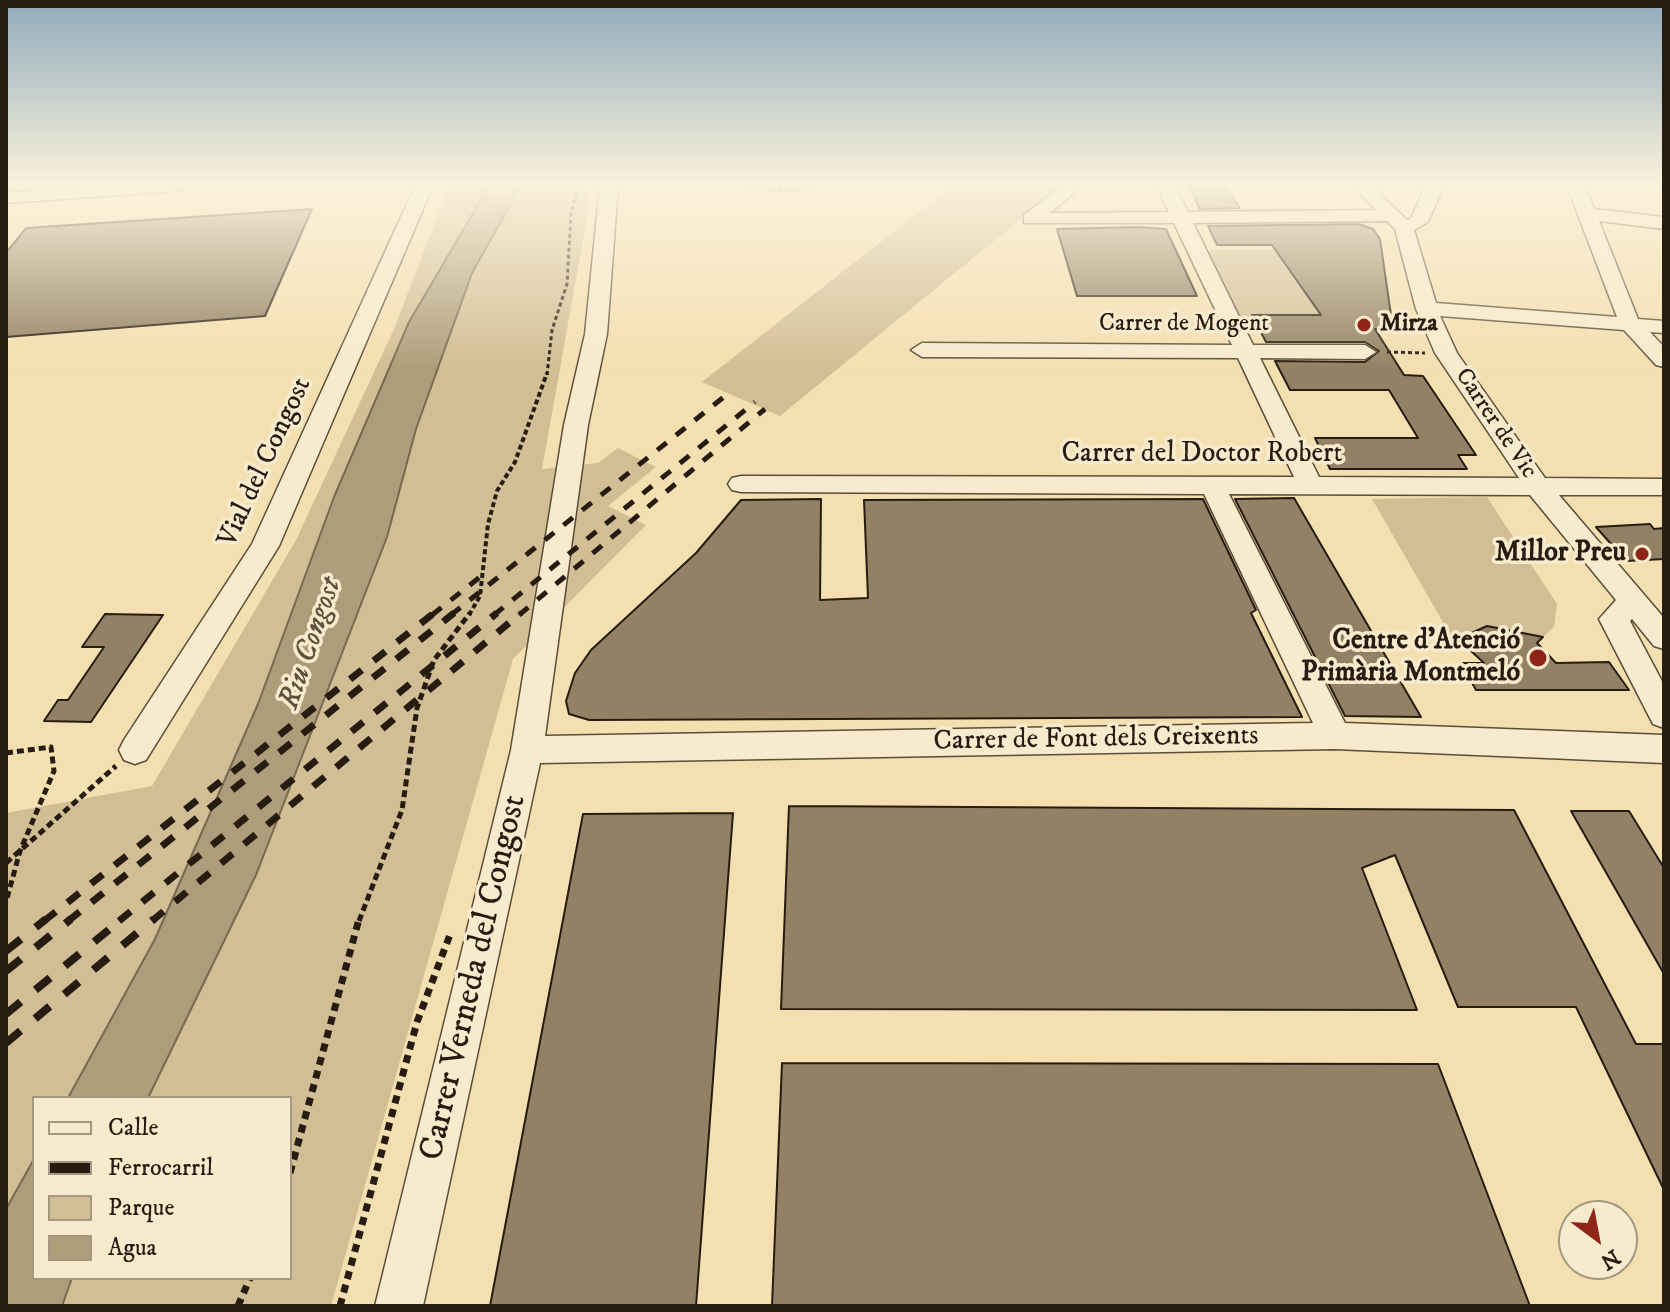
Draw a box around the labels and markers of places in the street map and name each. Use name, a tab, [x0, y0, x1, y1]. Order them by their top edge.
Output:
place label: Mirza	[1380, 311, 1438, 339]
marker: Mirza	[1355, 316, 1373, 334]
place label: Millor Preu	[1495, 537, 1626, 571]
marker: Millor Preu	[1633, 545, 1651, 563]
place label: Centre d'Atenció Primària Montmeló	[1301, 625, 1520, 691]
marker: Centre d'Atenció Primària Montmeló	[1527, 647, 1549, 669]

